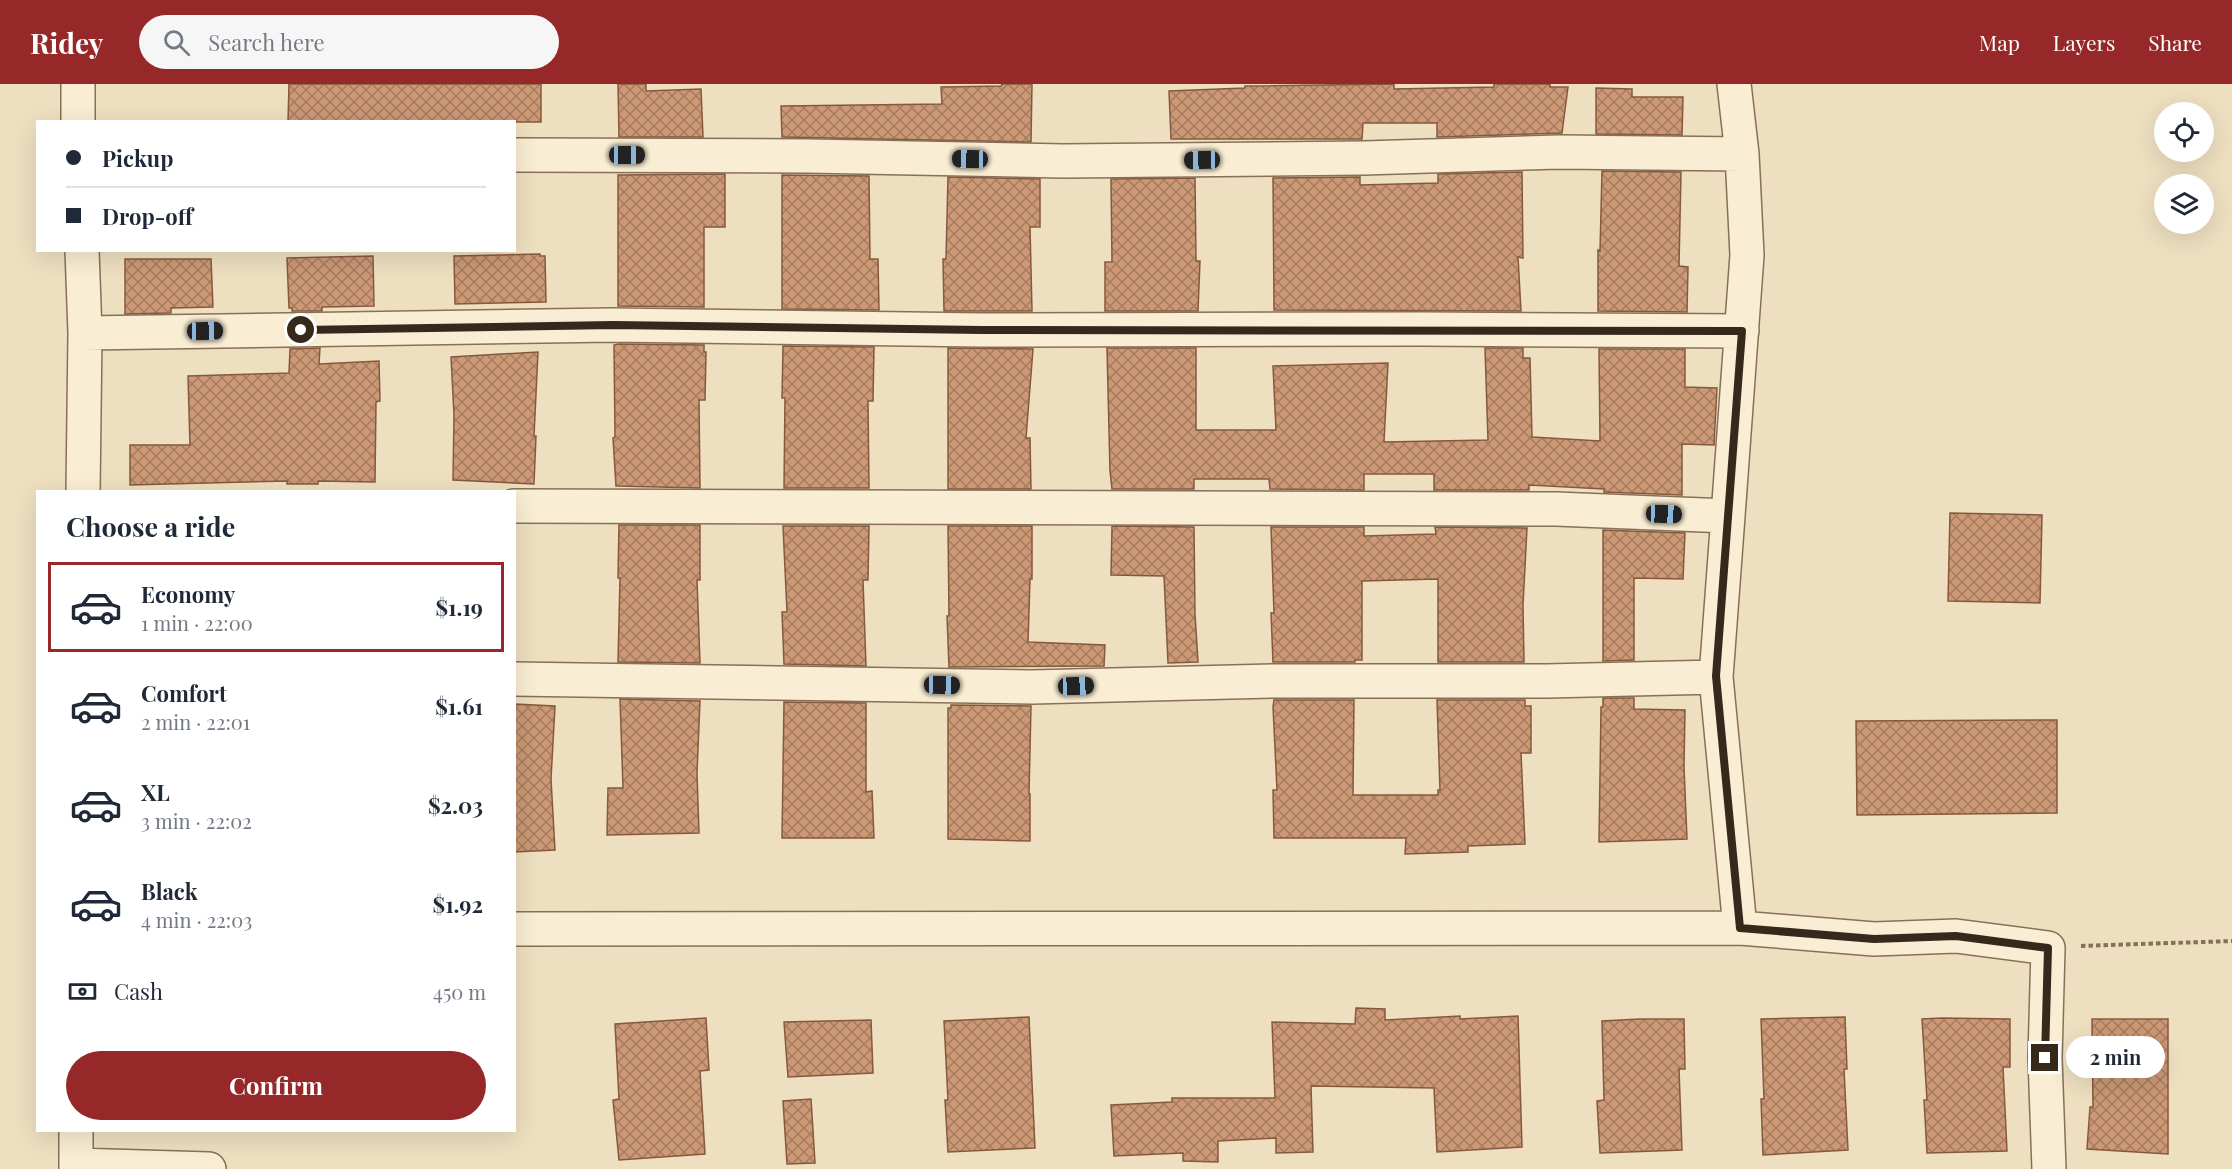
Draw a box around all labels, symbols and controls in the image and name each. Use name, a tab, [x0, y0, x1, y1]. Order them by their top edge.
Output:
search box	[139, 15, 559, 69]
text: Ridey	[30, 24, 103, 61]
icon: search	[160, 26, 193, 59]
text: Search here	[208, 27, 325, 57]
text: Map	[1979, 28, 2020, 56]
text: Layers	[2053, 28, 2115, 56]
text: Share	[2148, 28, 2202, 56]
map controls	[2154, 102, 2214, 234]
button: locate	[2154, 102, 2214, 162]
text: Pickup	[102, 143, 173, 173]
car	[609, 146, 645, 164]
car	[952, 150, 988, 168]
car	[1184, 151, 1220, 169]
button: layers	[2154, 174, 2214, 234]
text: Drop-off	[102, 201, 193, 231]
route start	[287, 316, 314, 343]
car	[187, 322, 223, 340]
car	[1646, 504, 1682, 524]
text: Choose a ride	[66, 508, 235, 544]
text: Economy	[141, 579, 235, 609]
icon: car	[69, 580, 123, 634]
text: $1.19	[435, 592, 483, 622]
text: 1 min · 22:00	[141, 609, 253, 636]
car	[924, 676, 960, 694]
car	[1058, 676, 1094, 696]
text: Comfort	[141, 678, 227, 708]
icon: car	[69, 679, 123, 733]
text: $1.61	[435, 691, 483, 721]
text: 2 min · 22:01	[141, 708, 250, 735]
text: XL	[141, 777, 170, 807]
icon: car	[69, 778, 123, 832]
text: $2.03	[428, 790, 483, 820]
text: 3 min · 22:02	[141, 807, 252, 834]
text: Black	[141, 876, 198, 906]
icon: car	[69, 877, 123, 931]
text: $1.92	[433, 889, 483, 919]
text: 4 min · 22:03	[141, 906, 252, 933]
icon: cash	[66, 975, 99, 1008]
text: Cash	[114, 976, 163, 1006]
text: 450 m	[433, 978, 486, 1005]
callout: 2 min	[2066, 1037, 2165, 1079]
text: 2 min	[2090, 1043, 2141, 1070]
route end	[2031, 1044, 2058, 1071]
button: Confirm	[66, 1051, 486, 1120]

